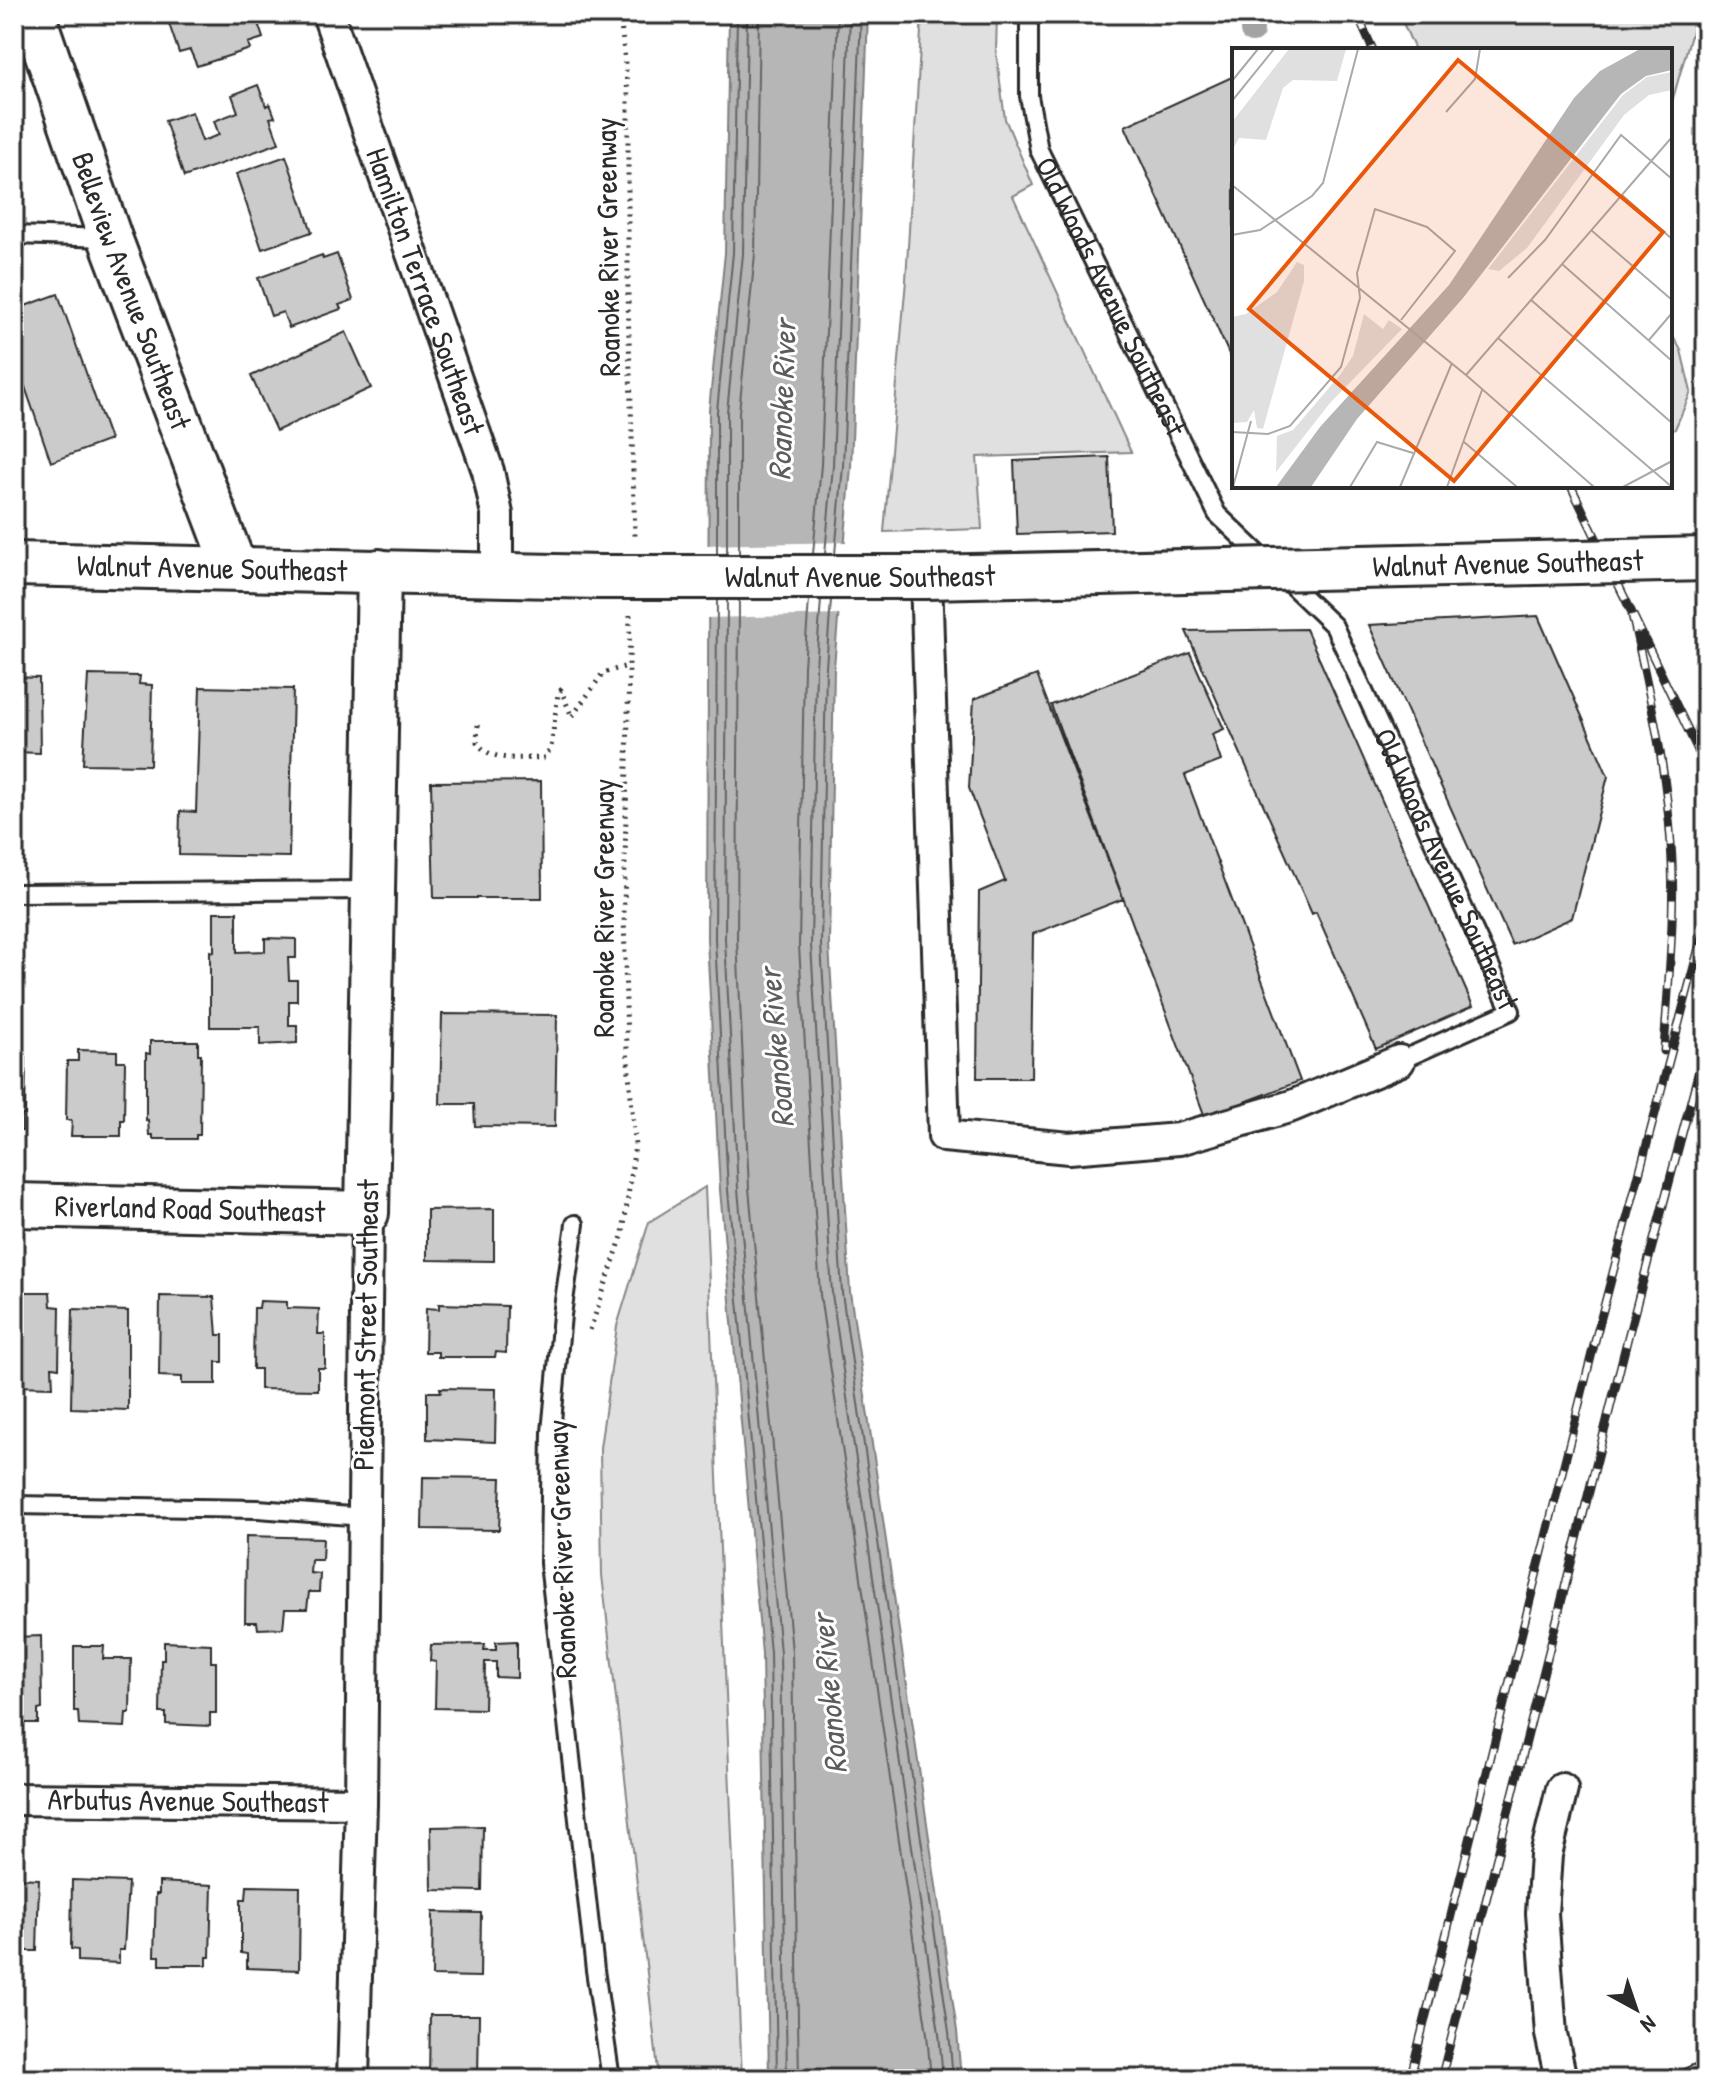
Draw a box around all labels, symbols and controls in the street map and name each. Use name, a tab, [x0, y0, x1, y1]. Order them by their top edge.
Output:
inset map	[1232, 48, 1672, 488]
street label: Roanoke River Greenway	[585, 117, 629, 377]
street label: Hamilton Terrace Southeast	[357, 142, 495, 441]
street label: Belleview Avenue Southeast	[63, 147, 202, 436]
street label: Old Woods Avenue Southeast	[1026, 150, 1197, 443]
water label: Roanoke River	[757, 315, 806, 481]
street label: Walnut Avenue Southeast	[1372, 539, 1644, 586]
street label: Walnut Avenue Southeast	[76, 544, 348, 590]
street label: Walnut Avenue Southeast	[725, 554, 996, 596]
street label: Old Woods Avenue Southeast	[1365, 722, 1529, 1017]
street label: Roanoke River Greenway	[583, 779, 623, 1037]
water label: Roanoke River	[747, 963, 804, 1130]
street label: Piedmont Street Southeast	[342, 1178, 388, 1471]
street label: Riverland Road Southeast	[54, 1185, 326, 1231]
street label: Roanoke River Greenway	[536, 1419, 586, 1679]
water label: Roanoke River	[800, 1609, 857, 1776]
street label: Arbutus Avenue Southeast	[47, 1778, 329, 1822]
north arrow	[1596, 1969, 1676, 2049]
text: N	[1635, 2009, 1663, 2040]

